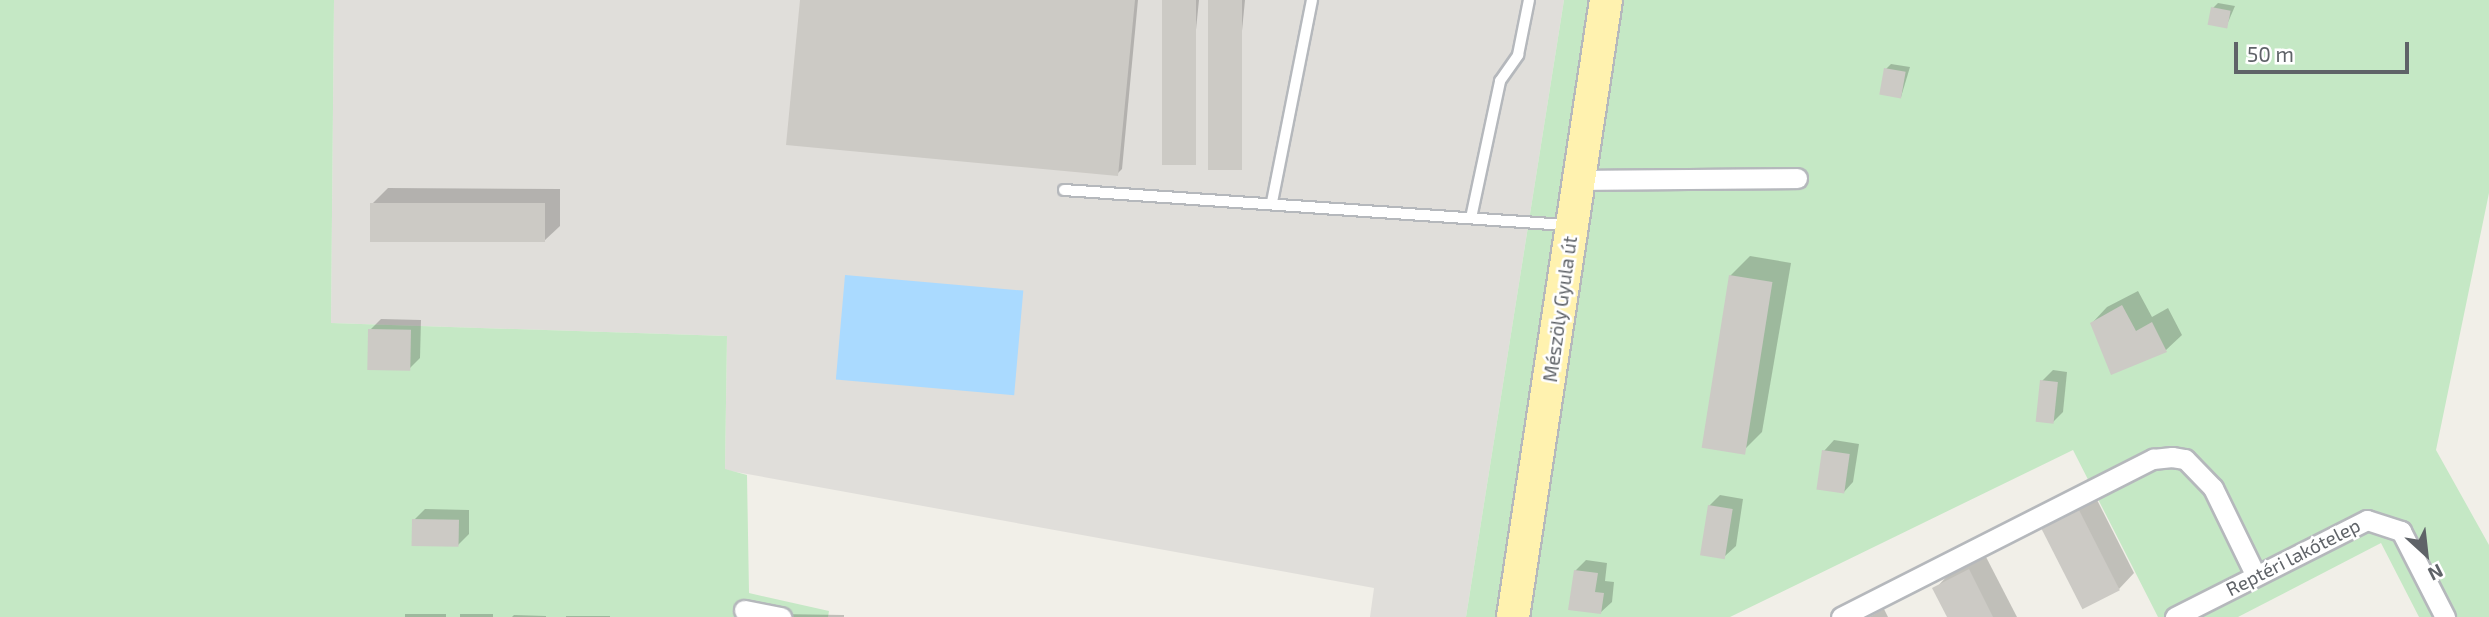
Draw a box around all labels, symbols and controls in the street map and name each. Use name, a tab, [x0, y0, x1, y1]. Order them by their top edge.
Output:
scale bar	[2237, 28, 2412, 72]
text: 50 m	[2247, 41, 2294, 66]
street label: Mészöly Gyula út	[1538, 234, 1582, 384]
street label: Reptéri lakótelep	[2222, 513, 2364, 601]
north arrow	[2391, 519, 2461, 589]
text: N	[2424, 560, 2447, 587]

